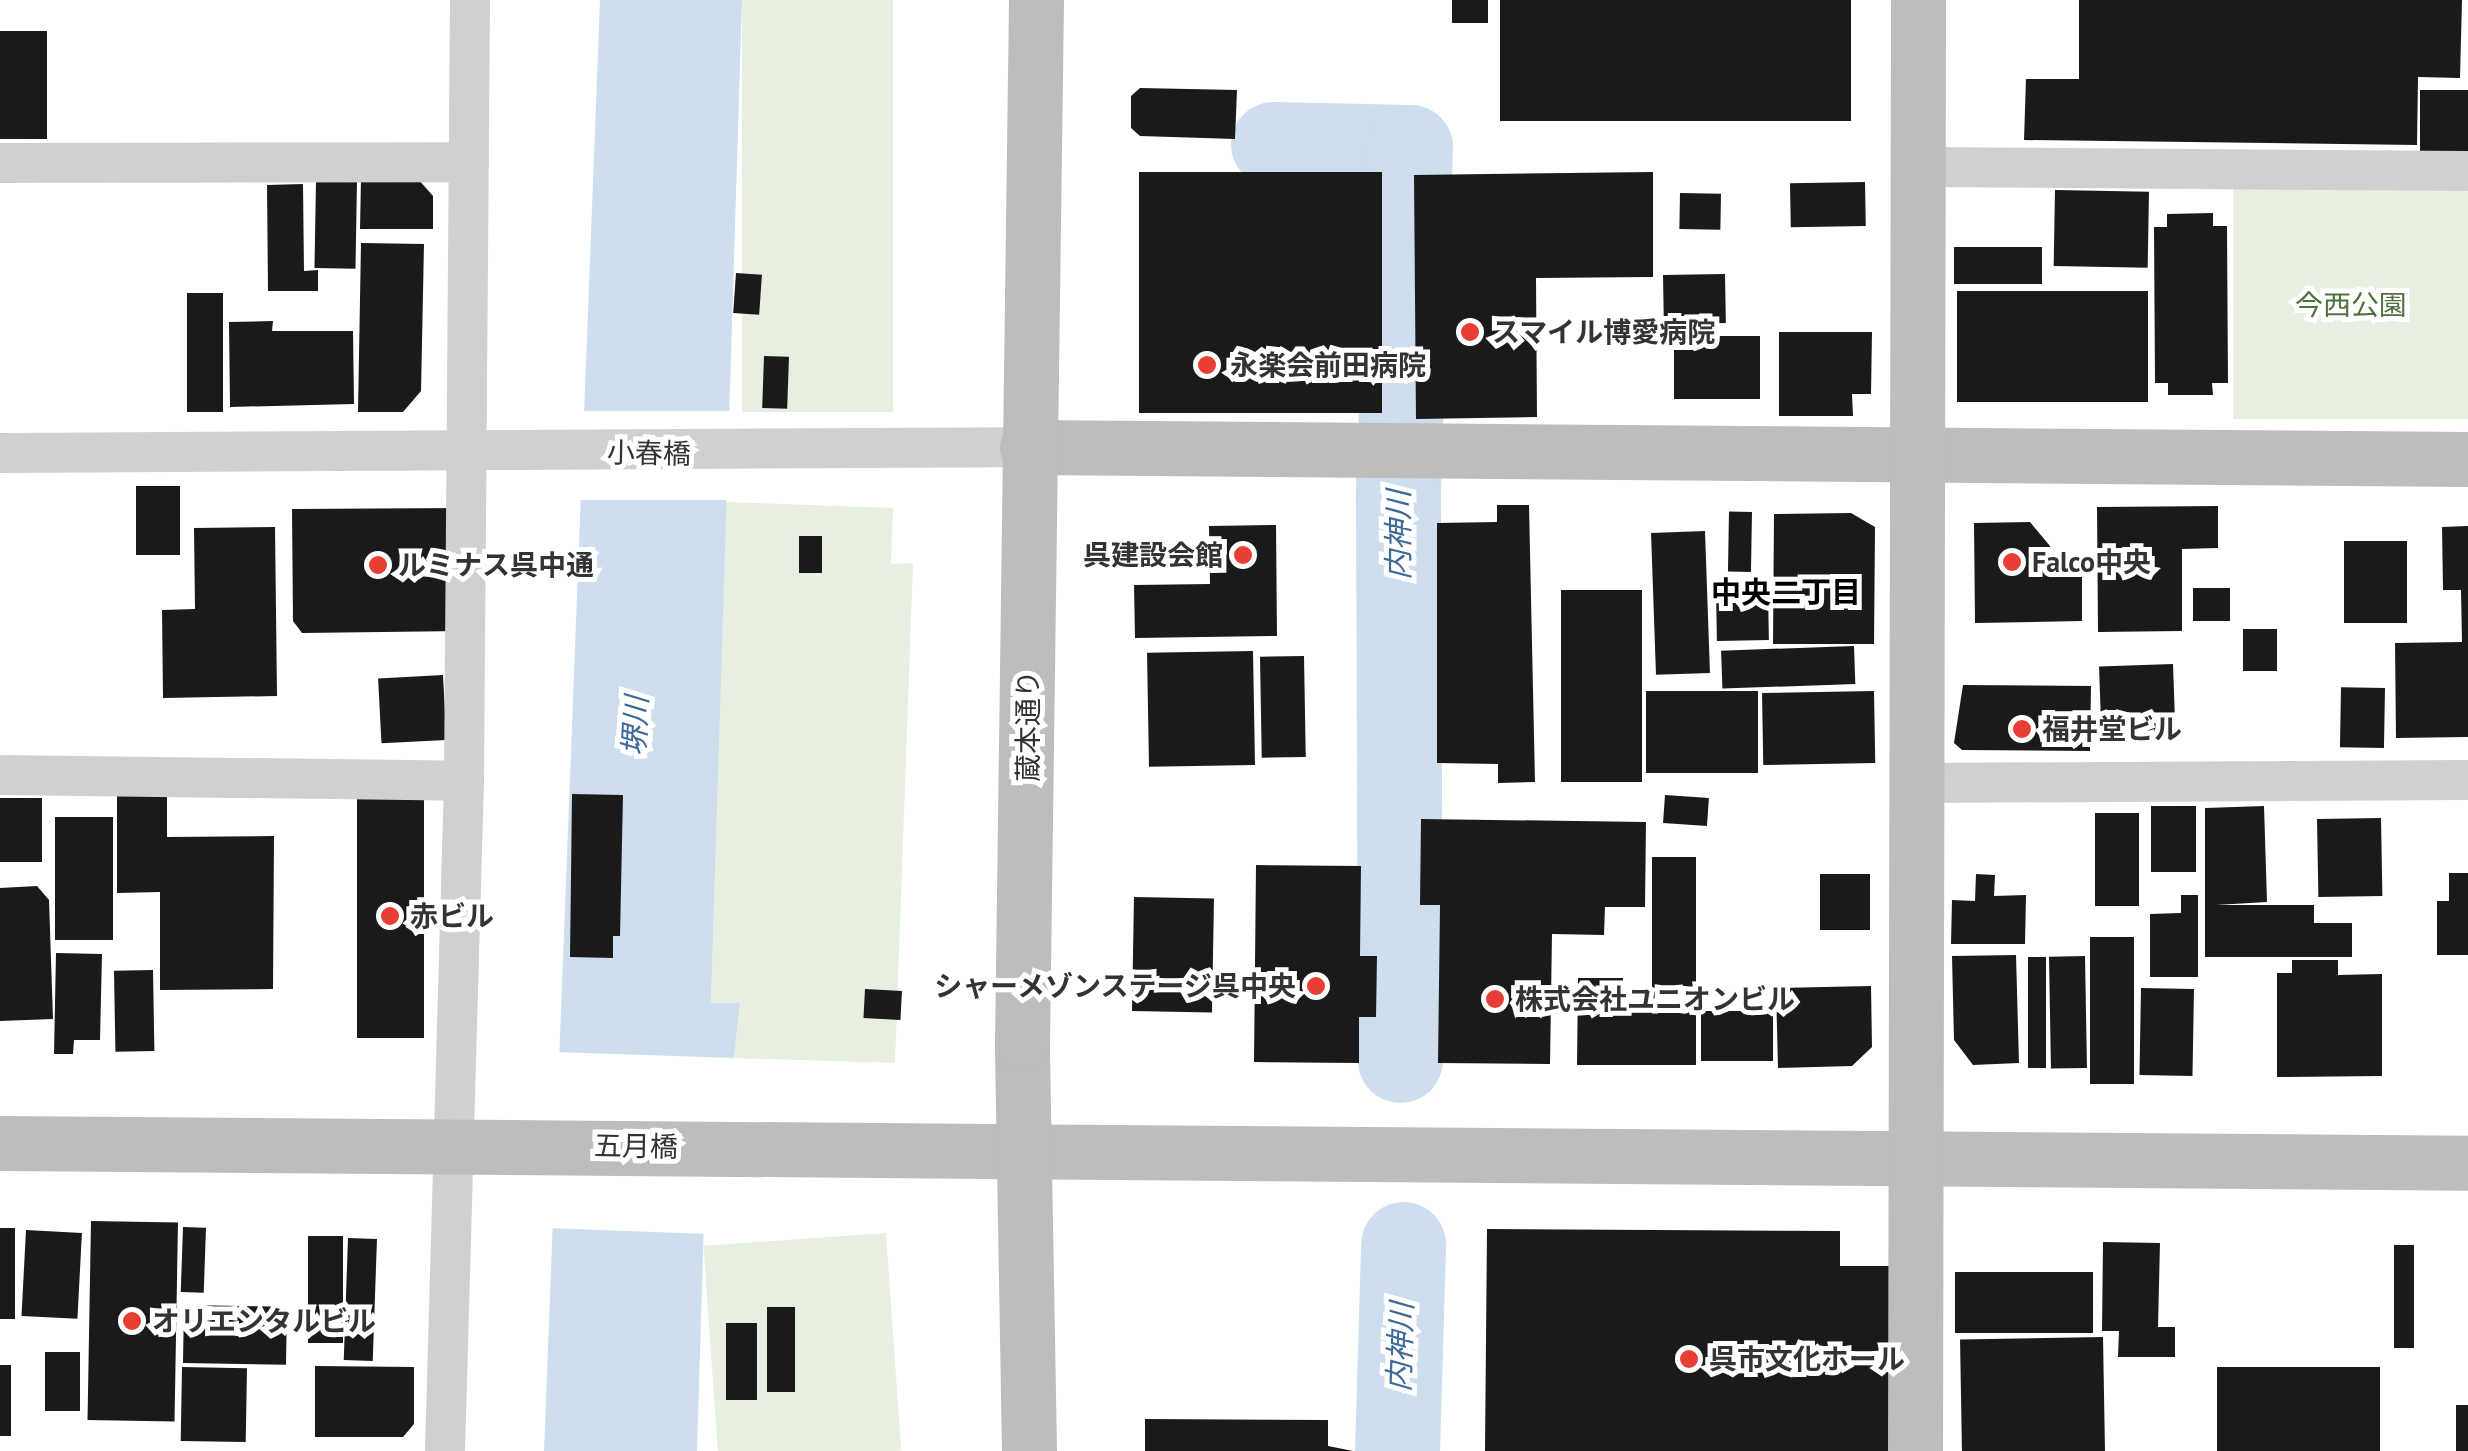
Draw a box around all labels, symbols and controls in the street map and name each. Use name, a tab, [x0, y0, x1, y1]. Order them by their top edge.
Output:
park label: 今西公園	[2295, 288, 2407, 322]
place label: スマイル博愛病院	[1492, 315, 1716, 349]
marker: スマイル博愛病院	[1457, 319, 1483, 345]
place label: 永楽会前田病院	[1230, 348, 1426, 382]
marker: 永楽会前田病院	[1194, 352, 1220, 378]
street label: 小春橋	[607, 435, 691, 471]
water label: 内神川	[1380, 490, 1416, 580]
place label: 呉建設会館	[1083, 538, 1223, 572]
marker: 呉建設会館	[1232, 544, 1254, 566]
place label: Falco中央	[2032, 545, 2151, 579]
place label: ルミナス呉中通	[398, 548, 594, 582]
marker: Falco中央	[2001, 551, 2023, 573]
marker: ルミナス呉中通	[367, 554, 389, 576]
district label: 中央二丁目	[1711, 574, 1861, 610]
street label: 蔵本通り	[1011, 670, 1045, 782]
water label: 堺川	[615, 695, 655, 757]
place label: 福井堂ビル	[2042, 712, 2182, 746]
marker: 福井堂ビル	[2011, 718, 2033, 740]
place label: 赤ビル	[410, 899, 494, 933]
marker: 赤ビル	[379, 905, 401, 927]
place label: シャーメゾンステージ呉中央	[932, 969, 1296, 1003]
marker: シャーメゾンステージ呉中央	[1305, 975, 1327, 997]
place label: 株式会社ユニオンビル	[1515, 982, 1795, 1016]
marker: 株式会社ユニオンビル	[1484, 988, 1506, 1010]
street label: 五月橋	[594, 1128, 678, 1164]
water label: 内神川	[1380, 1301, 1420, 1393]
place label: オリエンタルビル	[152, 1304, 376, 1338]
marker: オリエンタルビル	[121, 1310, 143, 1332]
place label: 呉市文化ホール	[1709, 1342, 1905, 1376]
marker: 呉市文化ホール	[1678, 1348, 1700, 1370]

